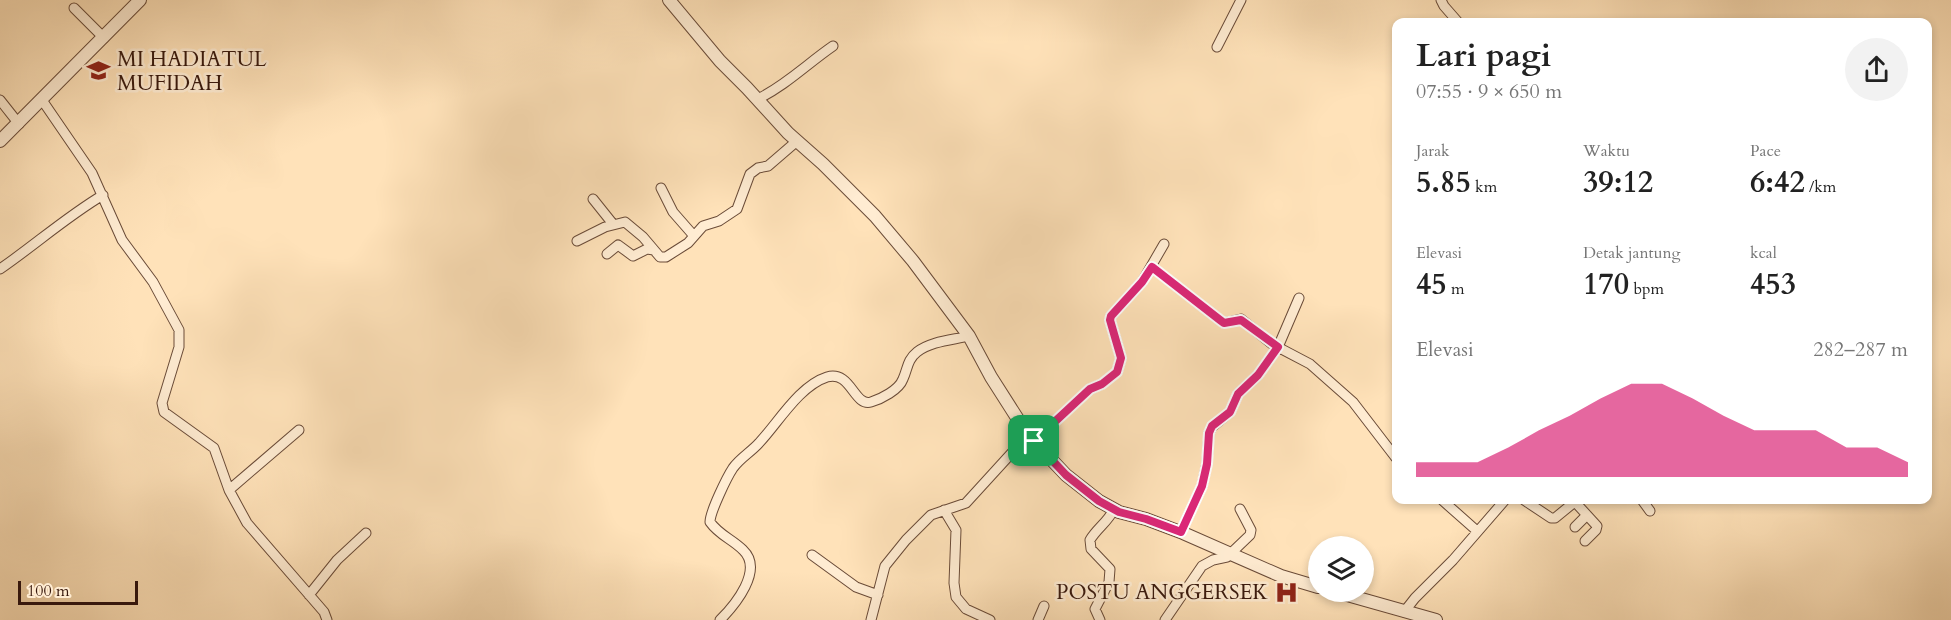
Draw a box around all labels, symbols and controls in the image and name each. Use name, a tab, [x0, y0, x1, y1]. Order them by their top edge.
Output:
text: Lari pagi	[1416, 33, 1551, 78]
button: share	[1845, 38, 1908, 101]
place label: MI HADIATUL MUFIDAH	[117, 45, 267, 98]
school or university icon: MI HADIATUL MUFIDAH	[86, 58, 112, 84]
text: 07:55 · 9 × 650 m	[1416, 78, 1562, 105]
text: Jarak	[1416, 140, 1450, 162]
text: Waktu	[1583, 140, 1630, 162]
text: Pace	[1750, 140, 1781, 162]
text: 5.85	[1416, 162, 1471, 203]
text: 39:12	[1583, 162, 1653, 203]
text: 6:42	[1750, 162, 1805, 203]
text: km	[1471, 176, 1497, 198]
text: /km	[1805, 176, 1836, 198]
text: Elevasi	[1416, 242, 1462, 264]
text: Detak jantung	[1583, 242, 1681, 264]
text: kcal	[1750, 242, 1777, 264]
text: 45	[1416, 264, 1447, 305]
text: 170	[1583, 264, 1629, 305]
text: 453	[1750, 264, 1796, 305]
text: m	[1447, 278, 1465, 300]
text: bpm	[1629, 278, 1664, 300]
text: Elevasi	[1416, 336, 1474, 363]
text: 282–287 m	[1813, 336, 1908, 363]
pin	[1008, 415, 1059, 466]
icon: arrive	[1017, 424, 1050, 457]
map controls	[1308, 536, 1374, 602]
button: layers	[1308, 536, 1374, 602]
scale bar	[18, 578, 138, 606]
place label: POSTU ANGGERSEK	[1056, 578, 1268, 607]
hospital icon: POSTU ANGGERSEK	[1273, 579, 1299, 605]
text: 100 m	[27, 580, 69, 602]

